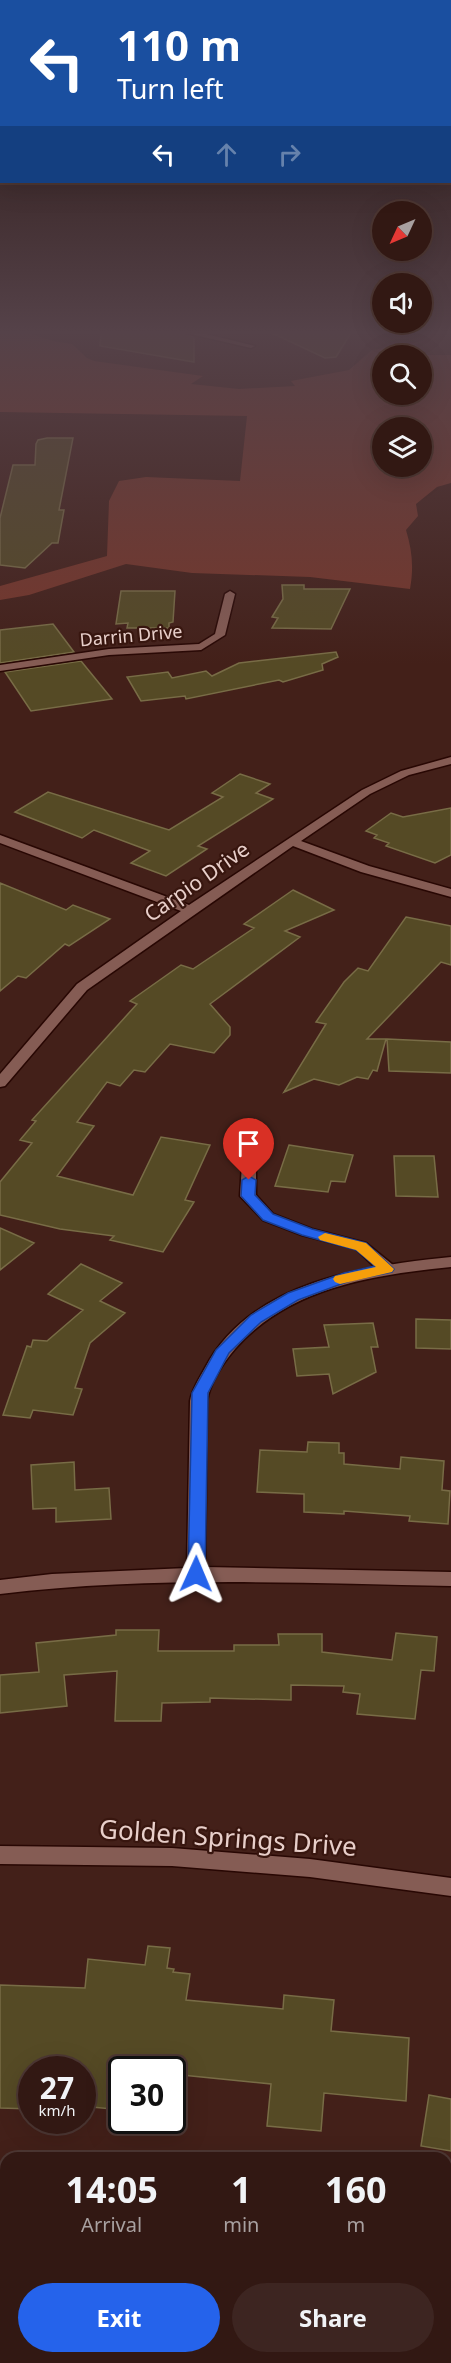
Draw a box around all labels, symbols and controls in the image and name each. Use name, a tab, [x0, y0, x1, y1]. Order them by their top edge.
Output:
text: 110 m	[117, 16, 241, 73]
icon: left	[18, 24, 96, 102]
text: Turn left	[117, 70, 223, 107]
icon: left	[147, 138, 180, 171]
icon: ahead	[210, 138, 243, 171]
icon: right	[273, 138, 306, 171]
north arrow	[372, 201, 432, 261]
map controls	[372, 201, 432, 477]
button: sound	[372, 273, 432, 333]
button: search	[372, 345, 432, 405]
button: layers	[372, 417, 432, 477]
street label: Darrin Drive	[79, 619, 183, 651]
street label: Carpio Drive	[138, 835, 254, 928]
pin	[223, 1118, 274, 1180]
icon: arrive	[232, 1127, 265, 1160]
position arrow	[164, 1542, 228, 1606]
street label: Golden Springs Drive	[98, 1810, 358, 1864]
speed limit sign: 30	[108, 2056, 186, 2134]
text: 27	[40, 2067, 74, 2108]
text: km/h	[39, 2100, 75, 2120]
text: 14:05	[65, 2165, 158, 2214]
text: 1	[231, 2165, 252, 2214]
text: 160	[325, 2165, 387, 2214]
text: Arrival	[81, 2211, 142, 2238]
text: min	[223, 2211, 259, 2238]
text: m	[346, 2211, 365, 2238]
button: Exit	[18, 2283, 220, 2352]
button: Share	[232, 2283, 434, 2352]

